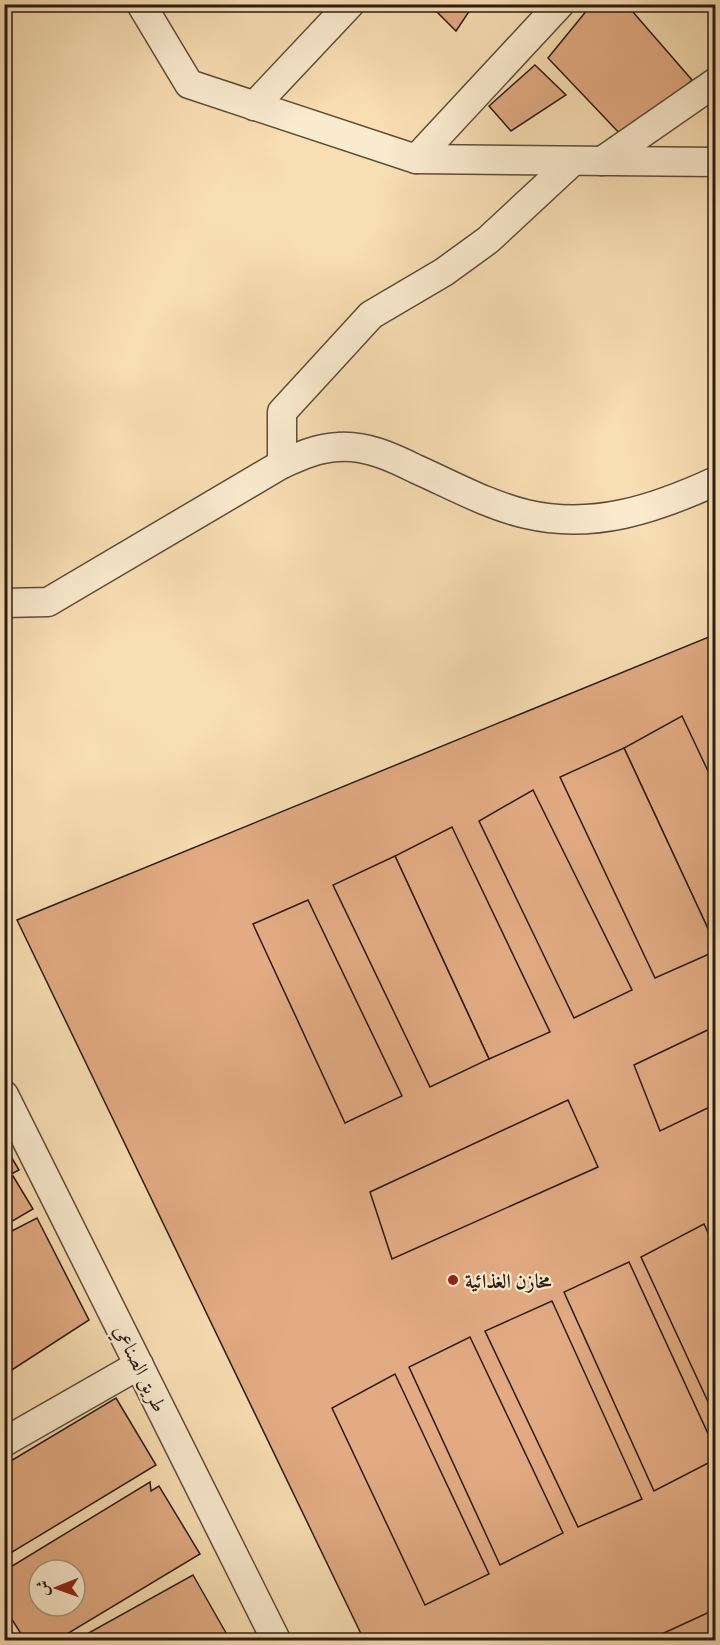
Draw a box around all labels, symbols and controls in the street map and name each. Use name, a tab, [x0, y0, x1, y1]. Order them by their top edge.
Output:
place label: مخازن الغذائية	[465, 1266, 552, 1295]
marker: مخازن الغذائية	[446, 1273, 460, 1287]
street label: طريق الصناعي	[106, 1319, 175, 1418]
north arrow	[27, 1558, 87, 1618]
text: ش	[30, 1580, 54, 1596]

